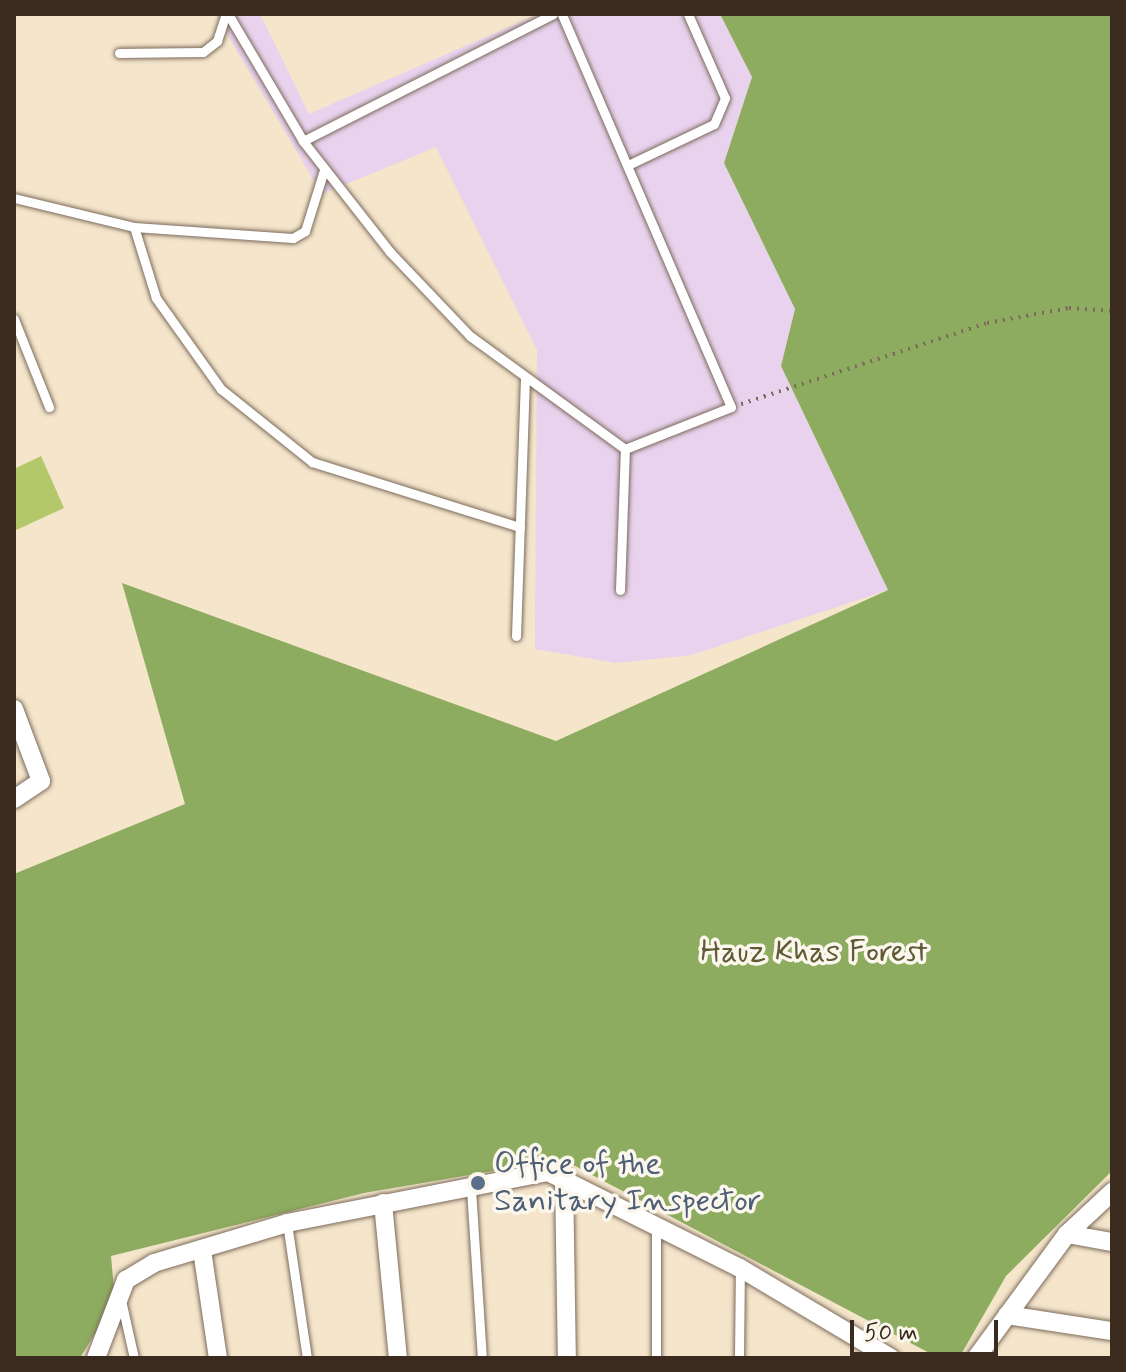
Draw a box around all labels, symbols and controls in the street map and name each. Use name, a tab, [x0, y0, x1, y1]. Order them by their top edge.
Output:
park label: Hauz Khas Forest	[698, 933, 930, 971]
place label: Office of the Sanitary Inspector	[494, 1146, 751, 1221]
marker: Office of the Sanitary Inspector	[469, 1174, 487, 1192]
scale bar	[854, 1304, 1002, 1354]
text: 50 m	[864, 1318, 918, 1349]

